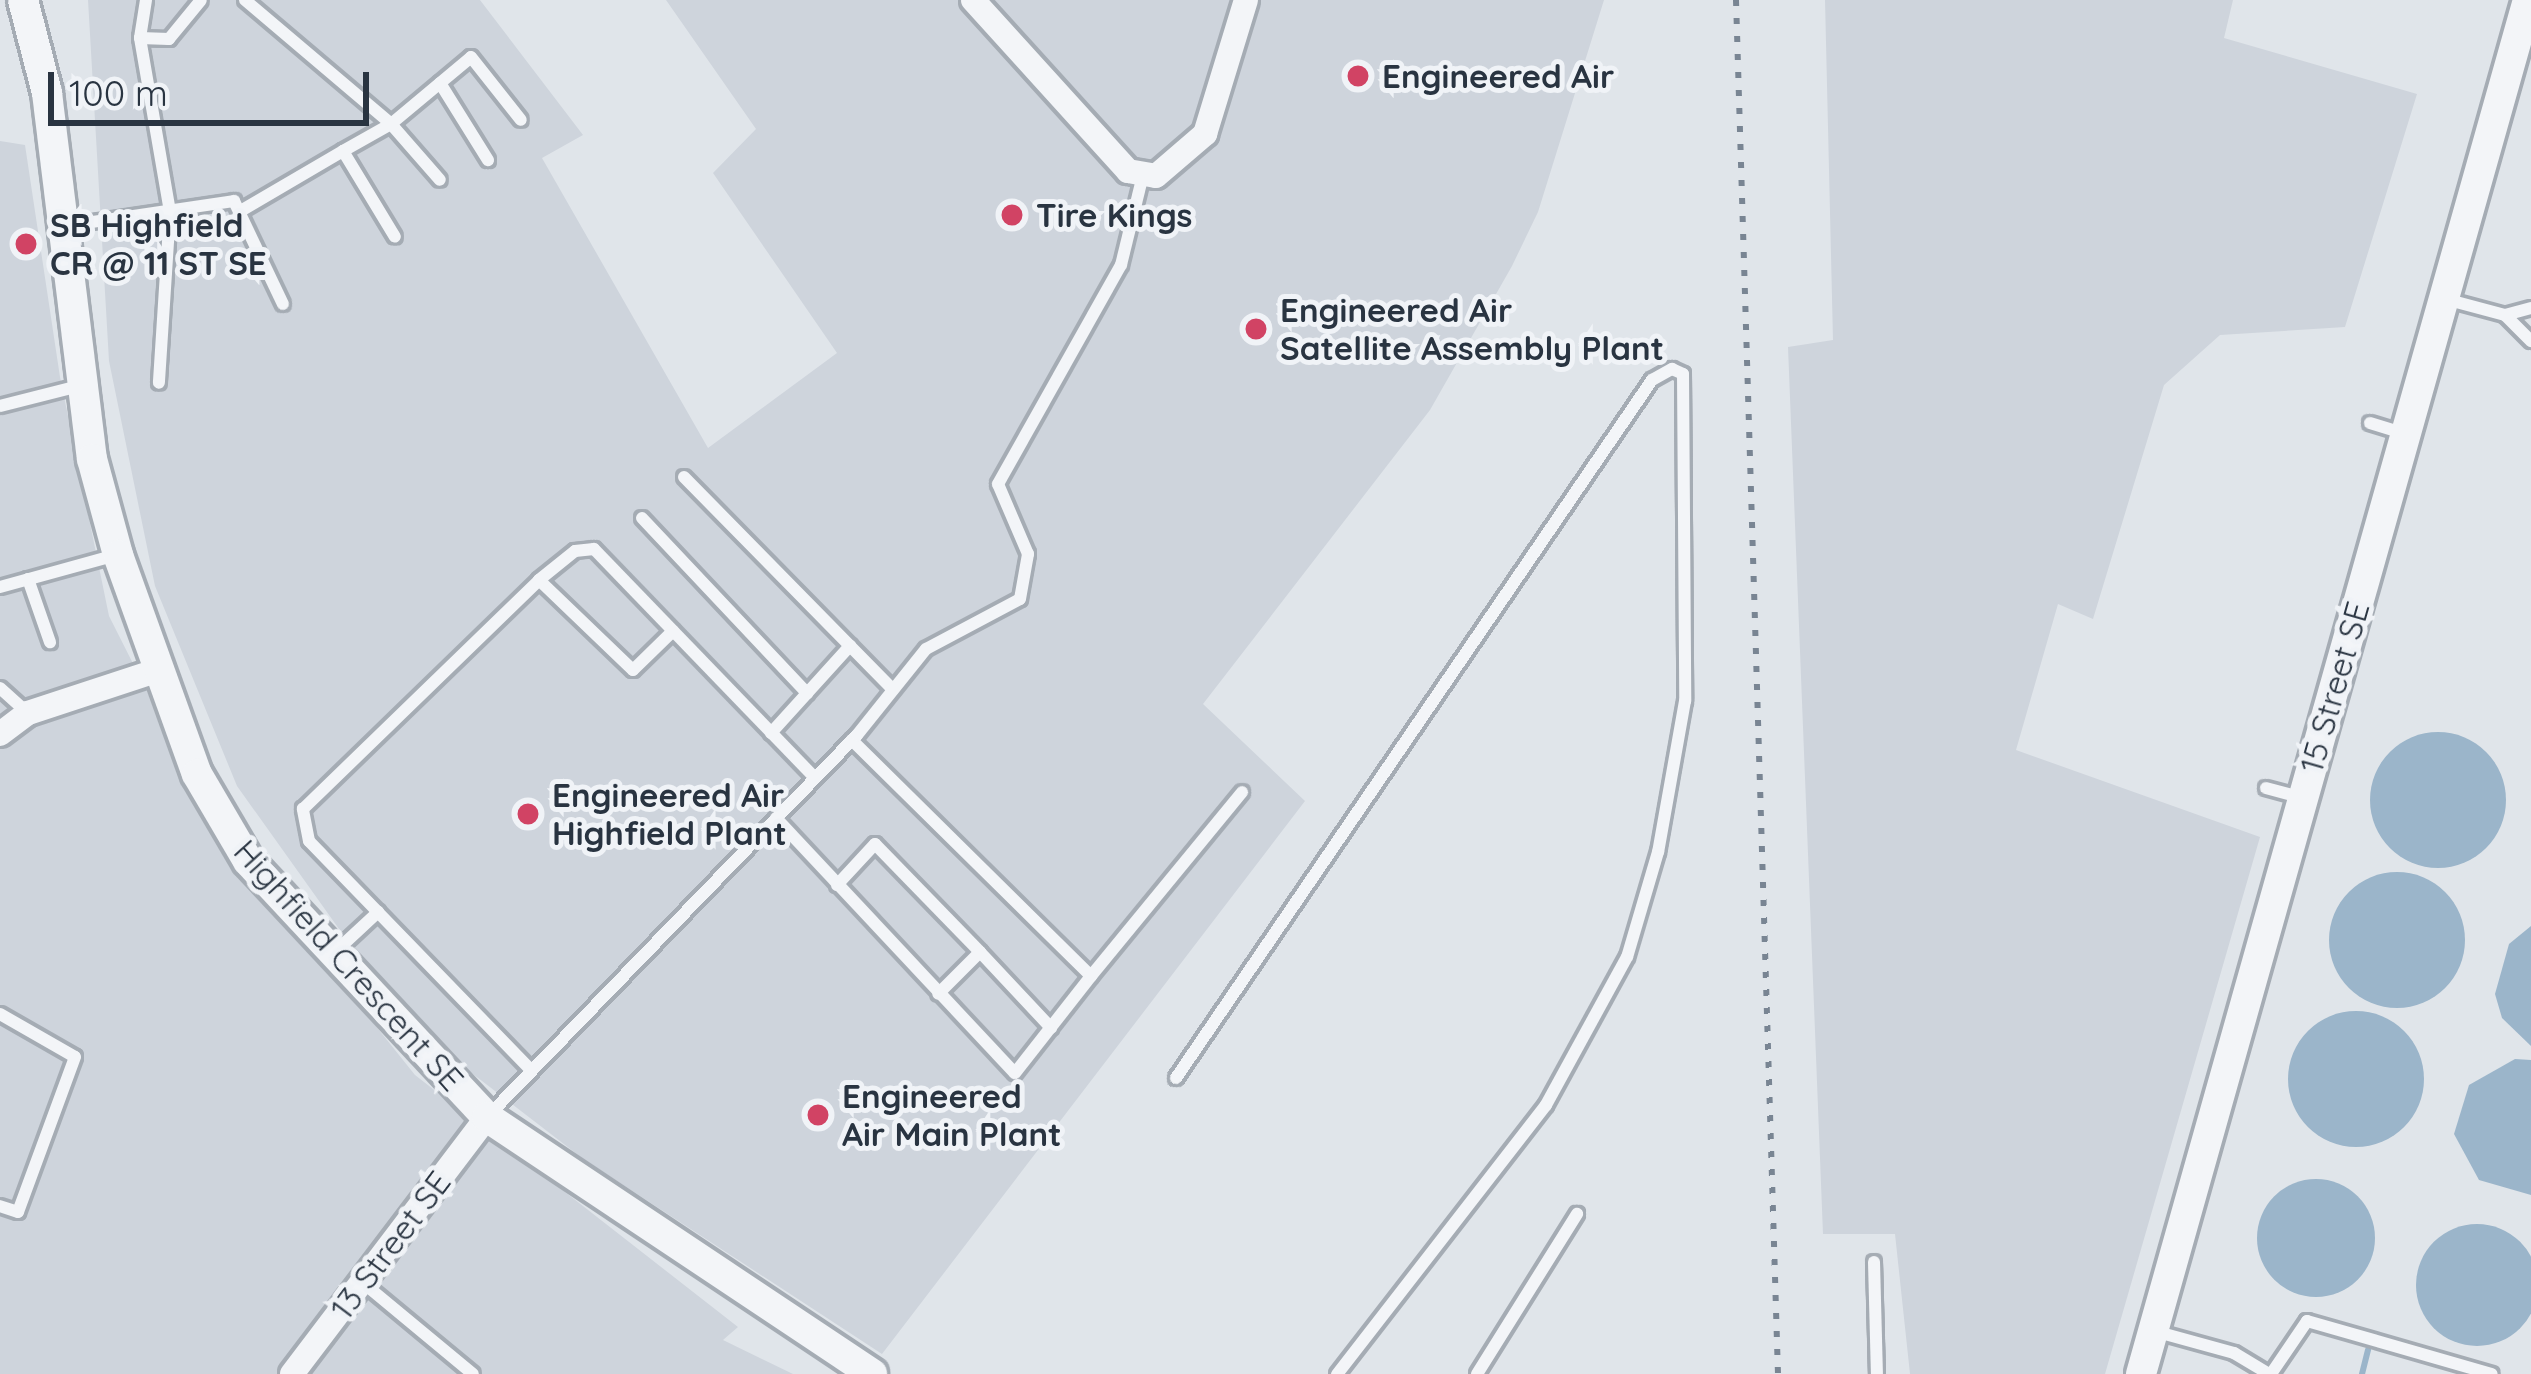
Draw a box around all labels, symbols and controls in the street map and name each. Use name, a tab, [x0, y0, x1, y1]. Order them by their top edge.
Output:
scale bar	[54, 48, 375, 122]
place label: Engineered Air	[1382, 56, 1614, 96]
marker: Engineered Air	[1345, 63, 1371, 89]
text: 100 m	[69, 70, 168, 115]
place label: Tire Kings	[1036, 195, 1192, 235]
marker: Tire Kings	[999, 202, 1025, 228]
place label: SB Highfield CR @ 11 ST SE	[50, 205, 267, 283]
marker: SB Highfield CR @ 11 ST SE	[13, 231, 39, 257]
place label: Engineered Air Satellite Assembly Plant	[1280, 290, 1664, 368]
marker: Engineered Air Satellite Assembly Plant	[1243, 316, 1269, 342]
street label: 15 Street SE	[2291, 597, 2377, 777]
place label: Engineered Air Highfield Plant	[552, 775, 787, 853]
marker: Engineered Air Highfield Plant	[515, 801, 541, 827]
street label: Highfield Crescent SE	[226, 831, 472, 1099]
place label: Engineered Air Main Plant	[842, 1076, 1062, 1154]
marker: Engineered Air Main Plant	[805, 1102, 831, 1128]
street label: 13 Street SE	[322, 1163, 458, 1327]

